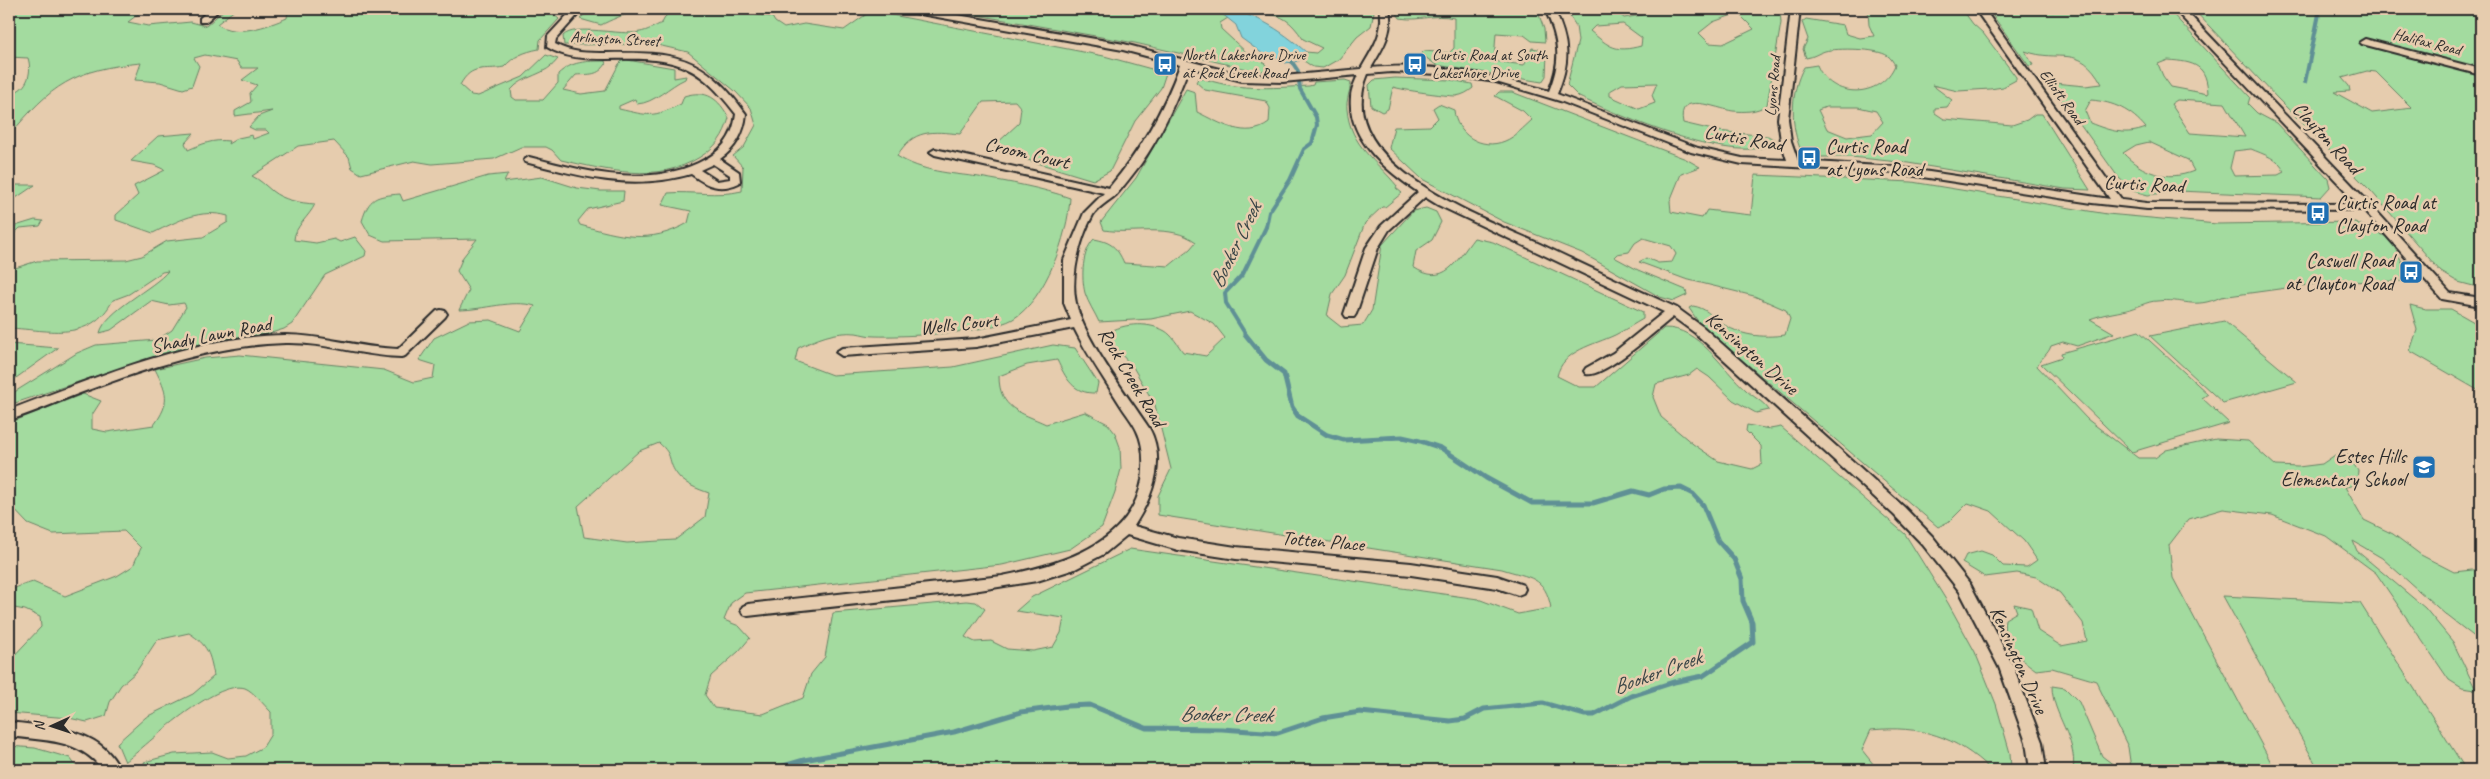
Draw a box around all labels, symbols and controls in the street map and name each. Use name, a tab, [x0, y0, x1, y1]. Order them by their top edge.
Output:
street label: Halifax Road	[2391, 24, 2466, 61]
street label: Arlington Street	[570, 27, 663, 51]
place label: North Lakeshore Drive at Rock Creek Road	[1182, 45, 1307, 83]
place label: Curtis Road at South Lakeshore Drive	[1432, 45, 1549, 83]
bus stop icon: North Lakeshore Drive at Rock Creek Road	[1152, 51, 1178, 77]
bus stop icon: Curtis Road at South Lakeshore Drive	[1402, 51, 1428, 77]
street label: Lyons Road	[1760, 52, 1786, 117]
street label: Elliott Road	[2035, 65, 2091, 131]
street label: Clayton Road	[2287, 96, 2369, 182]
street label: Curtis Road	[1702, 119, 1789, 158]
street label: Croom Court	[982, 131, 1074, 175]
place label: Curtis Road at Lyons Road	[1826, 134, 1926, 182]
bus stop icon: Curtis Road at Lyons Road	[1796, 145, 1822, 171]
street label: Curtis Road	[2103, 169, 2188, 199]
place label: Curtis Road at Clayton Road	[2336, 190, 2438, 238]
water label: Booker Creek	[1203, 195, 1268, 292]
bus stop icon: Curtis Road at Clayton Road	[2305, 200, 2331, 226]
place label: Caswell Road at Clayton Road	[2285, 248, 2397, 296]
bus stop icon: Caswell Road at Clayton Road	[2398, 259, 2424, 285]
street label: Kensington Drive	[1700, 306, 1805, 401]
street label: Wells Court	[919, 307, 1001, 340]
street label: Shady Lawn Road	[149, 311, 276, 359]
street label: Rock Creek Road	[1093, 323, 1173, 434]
place label: Estes Hills Elementary School	[2281, 444, 2410, 492]
school or university icon: Estes Hills Elementary School	[2411, 454, 2437, 480]
street label: Totten Place	[1281, 525, 1367, 557]
street label: Kensington Drive	[1984, 602, 2054, 719]
water label: Booker Creek	[1609, 643, 1708, 700]
water label: Booker Creek	[1180, 700, 1275, 728]
north arrow	[28, 702, 78, 752]
text: N	[31, 720, 48, 731]

